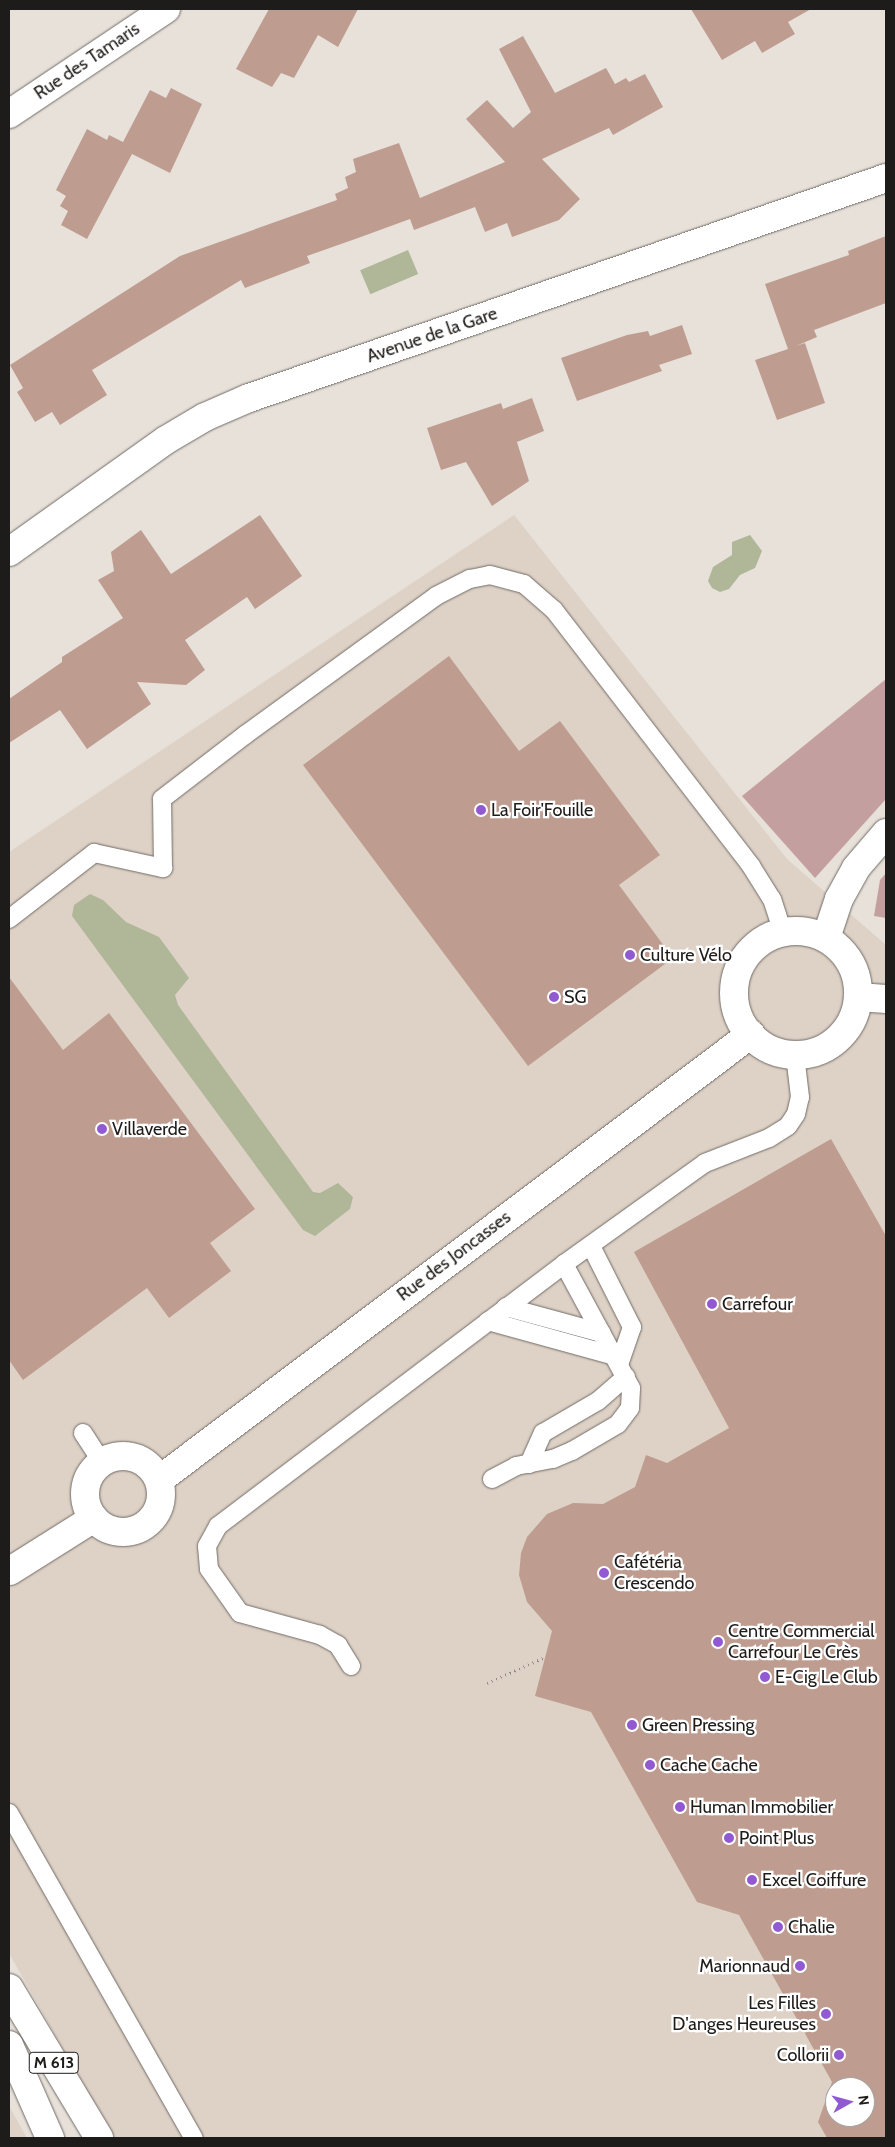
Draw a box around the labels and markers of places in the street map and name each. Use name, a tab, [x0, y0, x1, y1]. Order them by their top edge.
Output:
place label: La Foir'Fouille	[491, 799, 593, 821]
marker: La Foir'Fouille	[475, 804, 487, 816]
place label: Culture Vélo	[640, 944, 732, 966]
marker: Culture Vélo	[624, 949, 636, 961]
place label: SG	[564, 986, 587, 1008]
marker: SG	[548, 991, 560, 1003]
place label: Villaverde	[112, 1118, 187, 1140]
marker: Villaverde	[96, 1123, 108, 1135]
place label: Carrefour	[722, 1293, 793, 1315]
marker: Carrefour	[706, 1298, 718, 1310]
place label: Cafétéria Crescendo	[614, 1552, 694, 1595]
marker: Cafétéria Crescendo	[598, 1567, 610, 1579]
place label: Centre Commercial Carrefour Le Crès	[728, 1621, 875, 1664]
marker: Centre Commercial Carrefour Le Crès	[712, 1636, 724, 1648]
place label: E-Cig Le Club	[775, 1666, 878, 1688]
marker: E-Cig Le Club	[759, 1671, 771, 1683]
place label: Green Pressing	[642, 1714, 755, 1736]
marker: Green Pressing	[626, 1719, 638, 1731]
place label: Cache Cache	[660, 1754, 758, 1776]
marker: Cache Cache	[644, 1759, 656, 1771]
place label: Human Immobilier	[690, 1796, 833, 1818]
marker: Human Immobilier	[674, 1801, 686, 1813]
place label: Point Plus	[739, 1827, 814, 1849]
marker: Point Plus	[723, 1832, 735, 1844]
place label: Excel Coiffure	[762, 1869, 866, 1891]
marker: Excel Coiffure	[746, 1874, 758, 1886]
place label: Chalie	[788, 1916, 835, 1938]
marker: Chalie	[772, 1921, 784, 1933]
place label: Marionnaud	[699, 1955, 790, 1977]
marker: Marionnaud	[794, 1960, 806, 1972]
place label: Les Filles D'anges Heureuses	[672, 1993, 816, 2036]
marker: Les Filles D'anges Heureuses	[820, 2008, 832, 2020]
place label: Collorii	[777, 2044, 829, 2066]
marker: Collorii	[833, 2049, 845, 2061]

